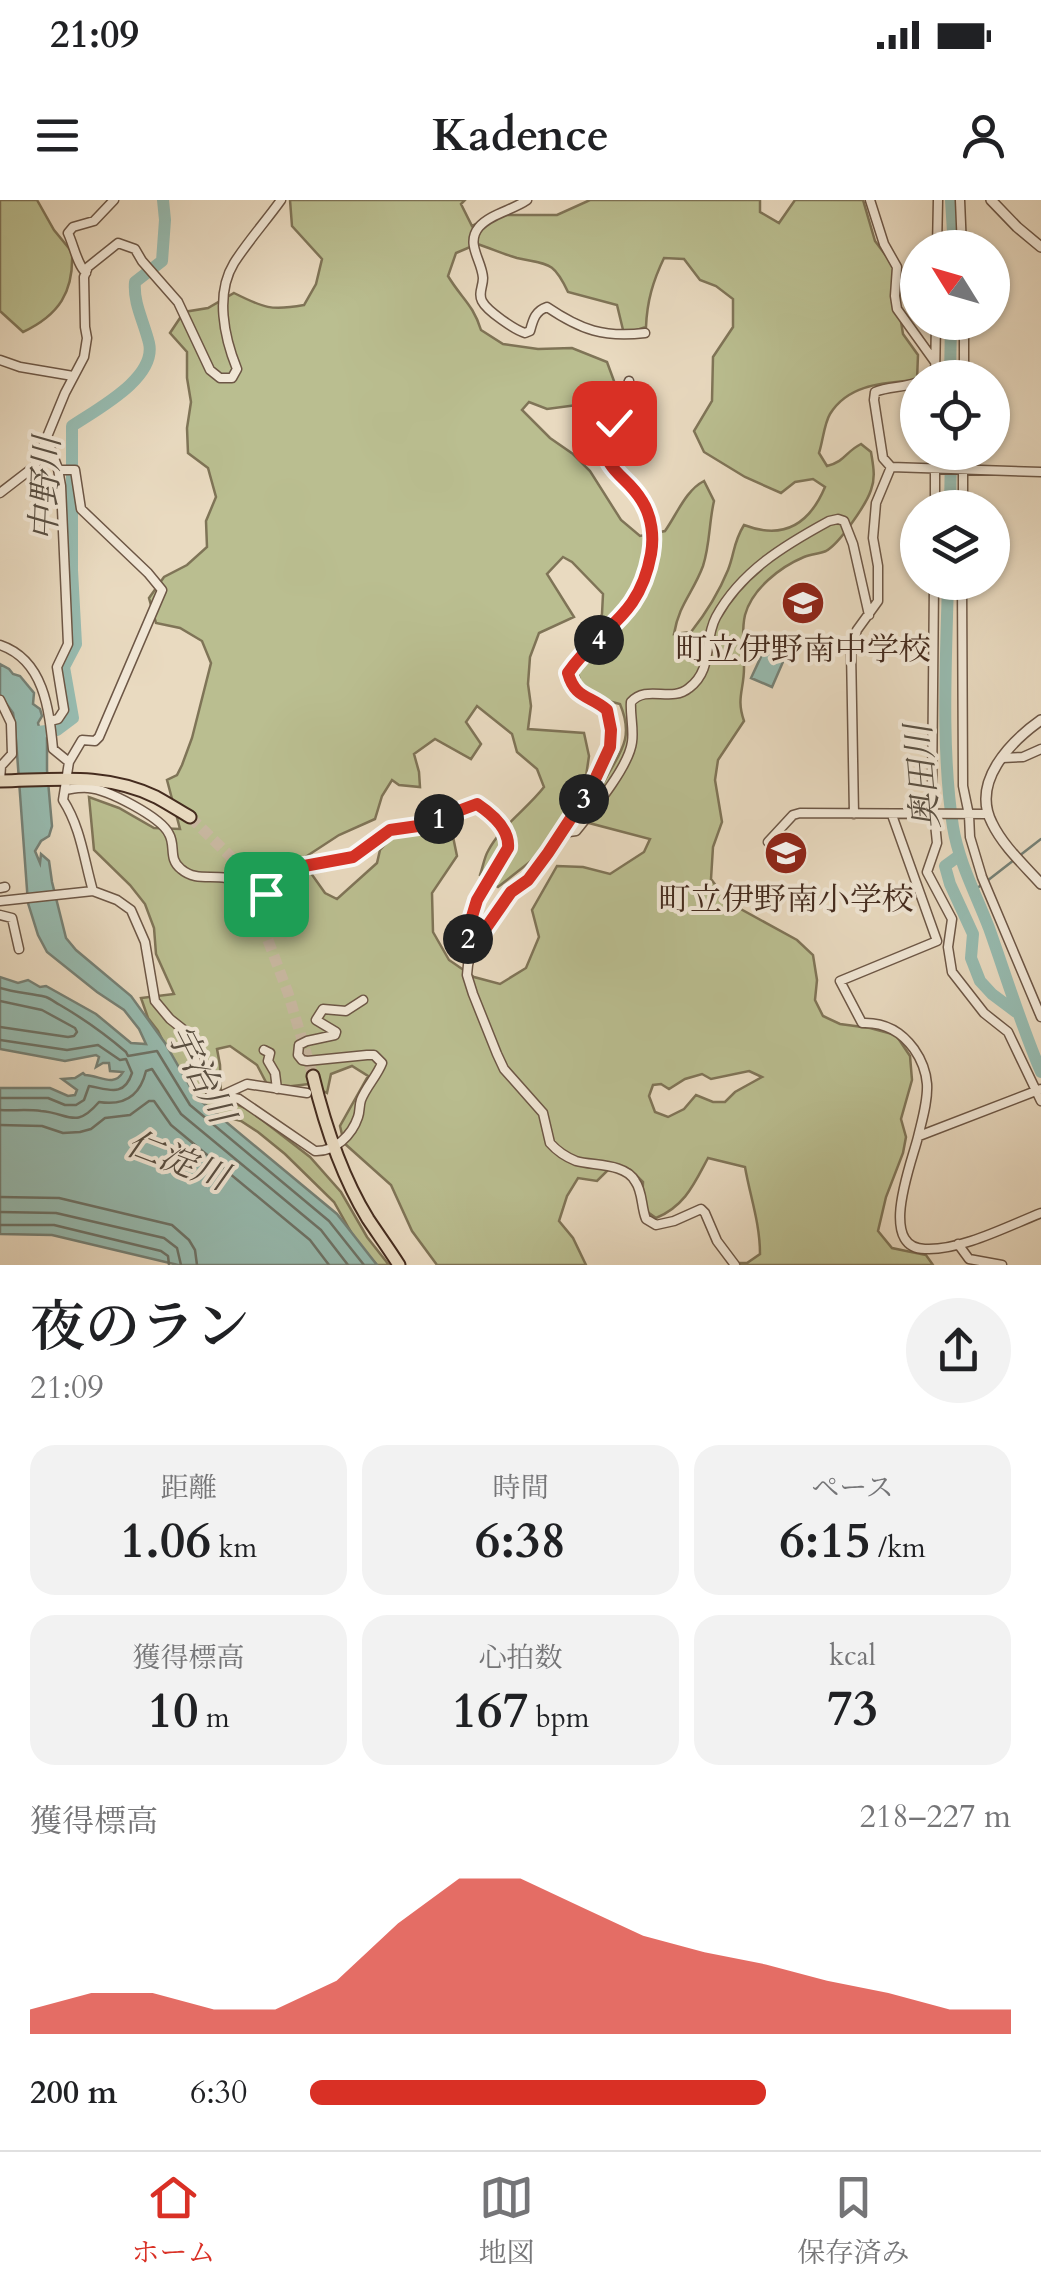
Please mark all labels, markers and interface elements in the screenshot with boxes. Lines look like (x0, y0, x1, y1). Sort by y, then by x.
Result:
text: 21:09 (50, 9, 139, 61)
text: Kadence (432, 105, 609, 166)
icon: menu (30, 108, 85, 163)
icon: person (956, 108, 1011, 163)
north arrow (900, 230, 1010, 340)
map controls (900, 230, 1010, 600)
button: locate (900, 360, 1010, 470)
pin (572, 381, 657, 466)
icon: check (587, 396, 642, 451)
water label: 中野川 (20, 432, 72, 542)
button: layers (900, 490, 1010, 600)
school or university icon: 町立伊野南中学校 (780, 580, 826, 626)
pin: 4 (574, 615, 624, 665)
text: 4 (592, 621, 606, 659)
place label: 町立伊野南中学校 (675, 628, 931, 672)
water label: 奥田川 (894, 719, 951, 831)
pin: 3 (559, 774, 609, 824)
text: 3 (577, 780, 591, 818)
pin: 1 (414, 794, 464, 844)
text: 1 (432, 800, 446, 838)
school or university icon: 町立伊野南小学校 (763, 830, 809, 876)
pin (224, 852, 309, 937)
icon: arrive (239, 867, 294, 922)
place label: 町立伊野南小学校 (658, 878, 914, 922)
pin: 2 (443, 914, 493, 964)
text: 2 (461, 920, 475, 958)
water label: 宇治川 (155, 1016, 247, 1135)
water label: 仁淀川 (119, 1120, 238, 1204)
text: 夜のラン (30, 1291, 250, 1365)
button: share (906, 1298, 1011, 1403)
text: 21:09 (30, 1366, 104, 1410)
text: 距離 (160, 1469, 217, 1507)
text: 時間 (492, 1469, 549, 1507)
text: ペース (811, 1469, 894, 1507)
text: 1.06 (120, 1507, 211, 1575)
text: 6:38 (475, 1507, 566, 1575)
text: 6:15 (779, 1507, 871, 1575)
text: km (211, 1529, 257, 1567)
text: /km (871, 1529, 926, 1567)
text: kcal (829, 1637, 876, 1675)
text: 獲得標高 (132, 1639, 245, 1677)
text: 心拍数 (478, 1639, 563, 1677)
text: 73 (827, 1675, 878, 1743)
text: 10 (147, 1677, 199, 1745)
text: 167 (452, 1677, 528, 1745)
text: m (199, 1699, 230, 1737)
text: bpm (528, 1699, 589, 1737)
text: 218–227 m (859, 1795, 1011, 1839)
text: 獲得標高 (30, 1800, 158, 1844)
text: 200 m (30, 2071, 117, 2115)
text: 6:30 (190, 2071, 247, 2115)
tab: ホーム (131, 2170, 216, 2272)
tab: 地図 (478, 2170, 535, 2272)
tab: 保存済み (797, 2170, 910, 2272)

